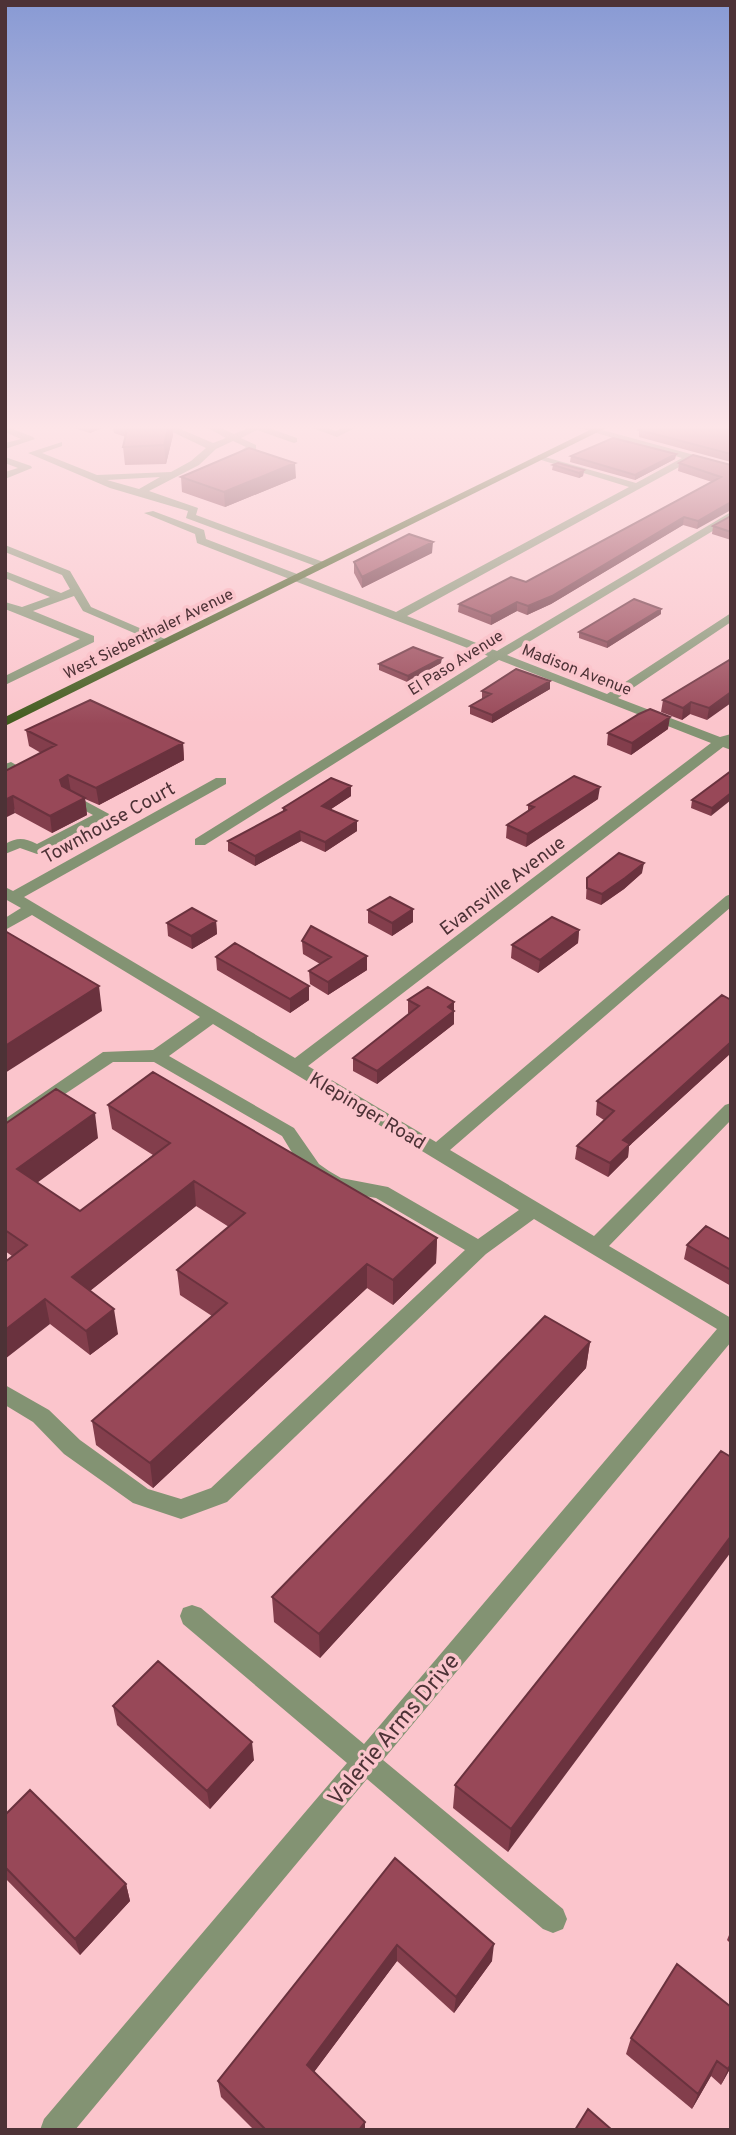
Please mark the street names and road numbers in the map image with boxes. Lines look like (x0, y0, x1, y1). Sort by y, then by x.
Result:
street label: West Siebenthaler Avenue (61, 585, 237, 685)
street label: El Paso Avenue (405, 626, 507, 701)
street label: Madison Avenue (519, 641, 634, 701)
street label: Townhouse Court (38, 777, 180, 870)
street label: Evansville Avenue (436, 832, 571, 942)
street label: Klepinger Road (304, 1068, 429, 1156)
street label: Valerie Arms Drive (323, 1648, 467, 1813)

